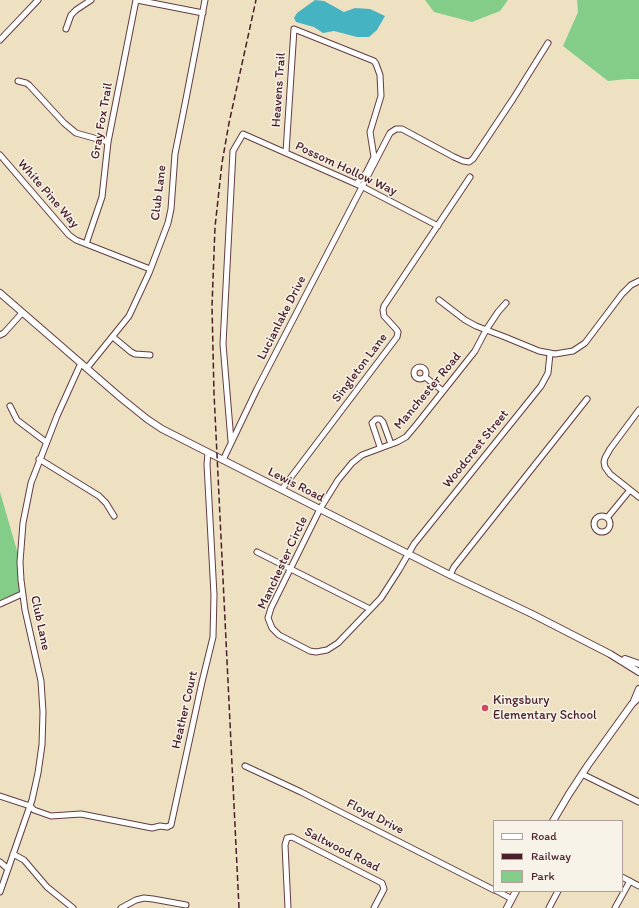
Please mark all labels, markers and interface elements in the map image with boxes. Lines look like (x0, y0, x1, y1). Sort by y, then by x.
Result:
street label: Heavens Trail (269, 52, 289, 128)
street label: Gray Fox Trail (88, 81, 116, 161)
street label: Possom Hollow Way (293, 139, 399, 199)
street label: White Pine Way (14, 156, 82, 232)
street label: Club Lane (148, 164, 170, 222)
street label: Lucianlake Drive (254, 273, 310, 363)
street label: Singleton Lane (329, 330, 391, 406)
street label: Manchester Road (391, 349, 465, 433)
street label: Woodcrest Street (440, 407, 512, 491)
street label: Lewis Road (265, 464, 327, 506)
street label: Manchester Circle (255, 514, 311, 612)
street label: Club Lane (27, 594, 53, 652)
street label: Heather Court (168, 669, 202, 751)
place label: Kingsbury Elementary School (493, 693, 597, 724)
marker: Kingsbury Elementary School (480, 703, 490, 713)
street label: Floyd Drive (344, 796, 406, 838)
legend (493, 820, 623, 892)
street label: Saltwood Road (302, 824, 382, 876)
text: Road (531, 829, 557, 843)
text: Railway (531, 849, 571, 863)
text: Park (531, 869, 555, 883)

